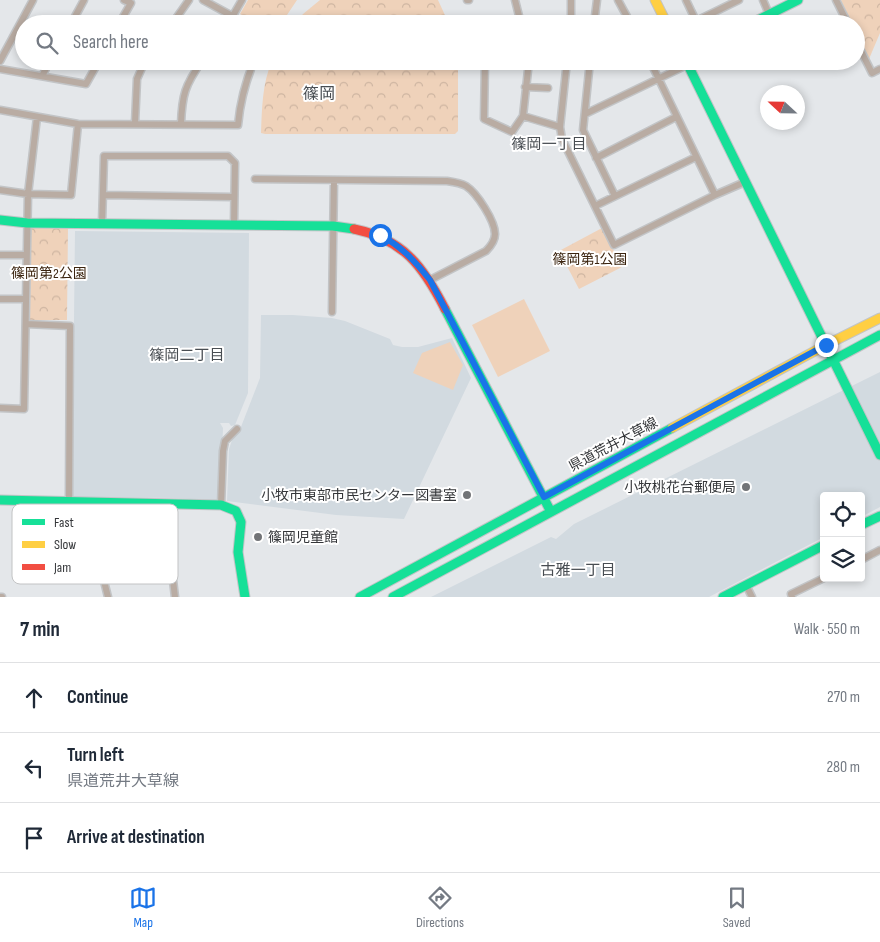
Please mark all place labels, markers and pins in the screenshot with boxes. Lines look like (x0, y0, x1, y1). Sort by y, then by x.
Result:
place label: 小牧桃花台郵便局 (624, 479, 736, 496)
marker: 小牧桃花台郵便局 (740, 481, 752, 493)
place label: 小牧市東部市民センター図書室 (261, 487, 457, 504)
marker: 小牧市東部市民センター図書室 (461, 489, 473, 501)
place label: 篠岡児童館 (268, 529, 338, 546)
marker: 篠岡児童館 (252, 531, 264, 543)

